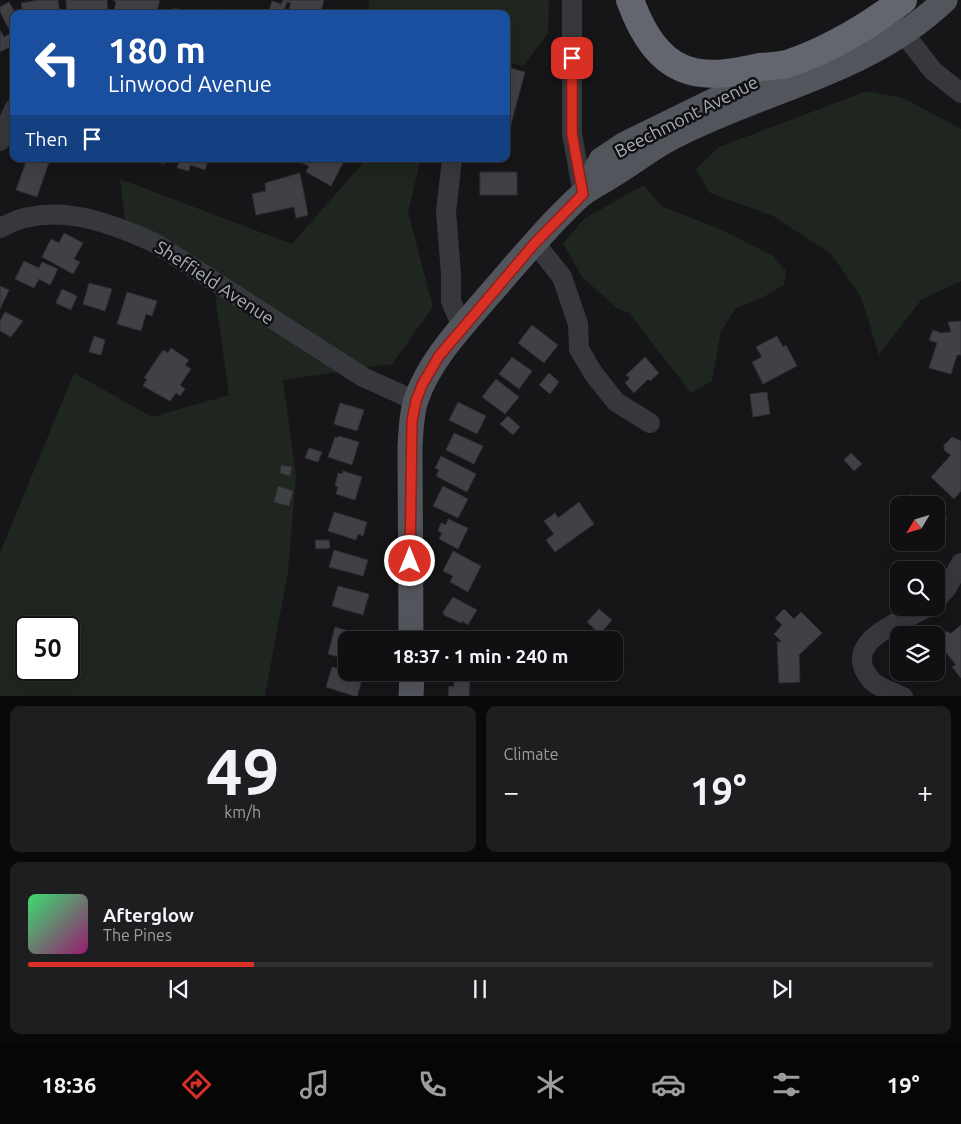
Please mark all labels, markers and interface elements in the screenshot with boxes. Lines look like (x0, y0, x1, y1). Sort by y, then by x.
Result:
icon: left (25, 30, 90, 95)
text: 180 m (108, 30, 206, 70)
pin (551, 37, 593, 79)
icon: arrive (558, 44, 586, 72)
text: Linwood Avenue (108, 71, 272, 96)
street label: Beechmont Avenue (611, 71, 761, 161)
icon: arrive (78, 125, 106, 153)
text: Then (25, 128, 68, 150)
street label: Sheffield Avenue (152, 236, 278, 328)
north arrow (890, 496, 945, 551)
map controls (890, 496, 945, 681)
position arrow (383, 534, 435, 586)
button: search (890, 561, 945, 616)
speed limit sign: 50 (15, 616, 80, 681)
button: layers (890, 626, 945, 681)
text: 18:37 · 1 min · 240 m (393, 645, 568, 667)
text: 49 (206, 734, 279, 807)
text: Climate (504, 745, 559, 763)
text: 19° (690, 770, 746, 812)
text: − (504, 776, 519, 807)
text: + (917, 776, 933, 807)
text: km/h (224, 803, 261, 821)
text: Afterglow (103, 904, 194, 926)
text: The Pines (103, 926, 172, 944)
icon: previous (165, 975, 193, 1003)
icon: pause (466, 975, 494, 1003)
icon: next (768, 975, 796, 1003)
icon: directions (179, 1067, 214, 1102)
icon: music (297, 1067, 332, 1102)
icon: phone (415, 1067, 450, 1102)
icon: climate (533, 1067, 568, 1102)
icon: car (651, 1067, 686, 1102)
icon: filters (769, 1067, 804, 1102)
text: 18:36 (41, 1072, 97, 1097)
text: 19° (887, 1072, 919, 1097)

